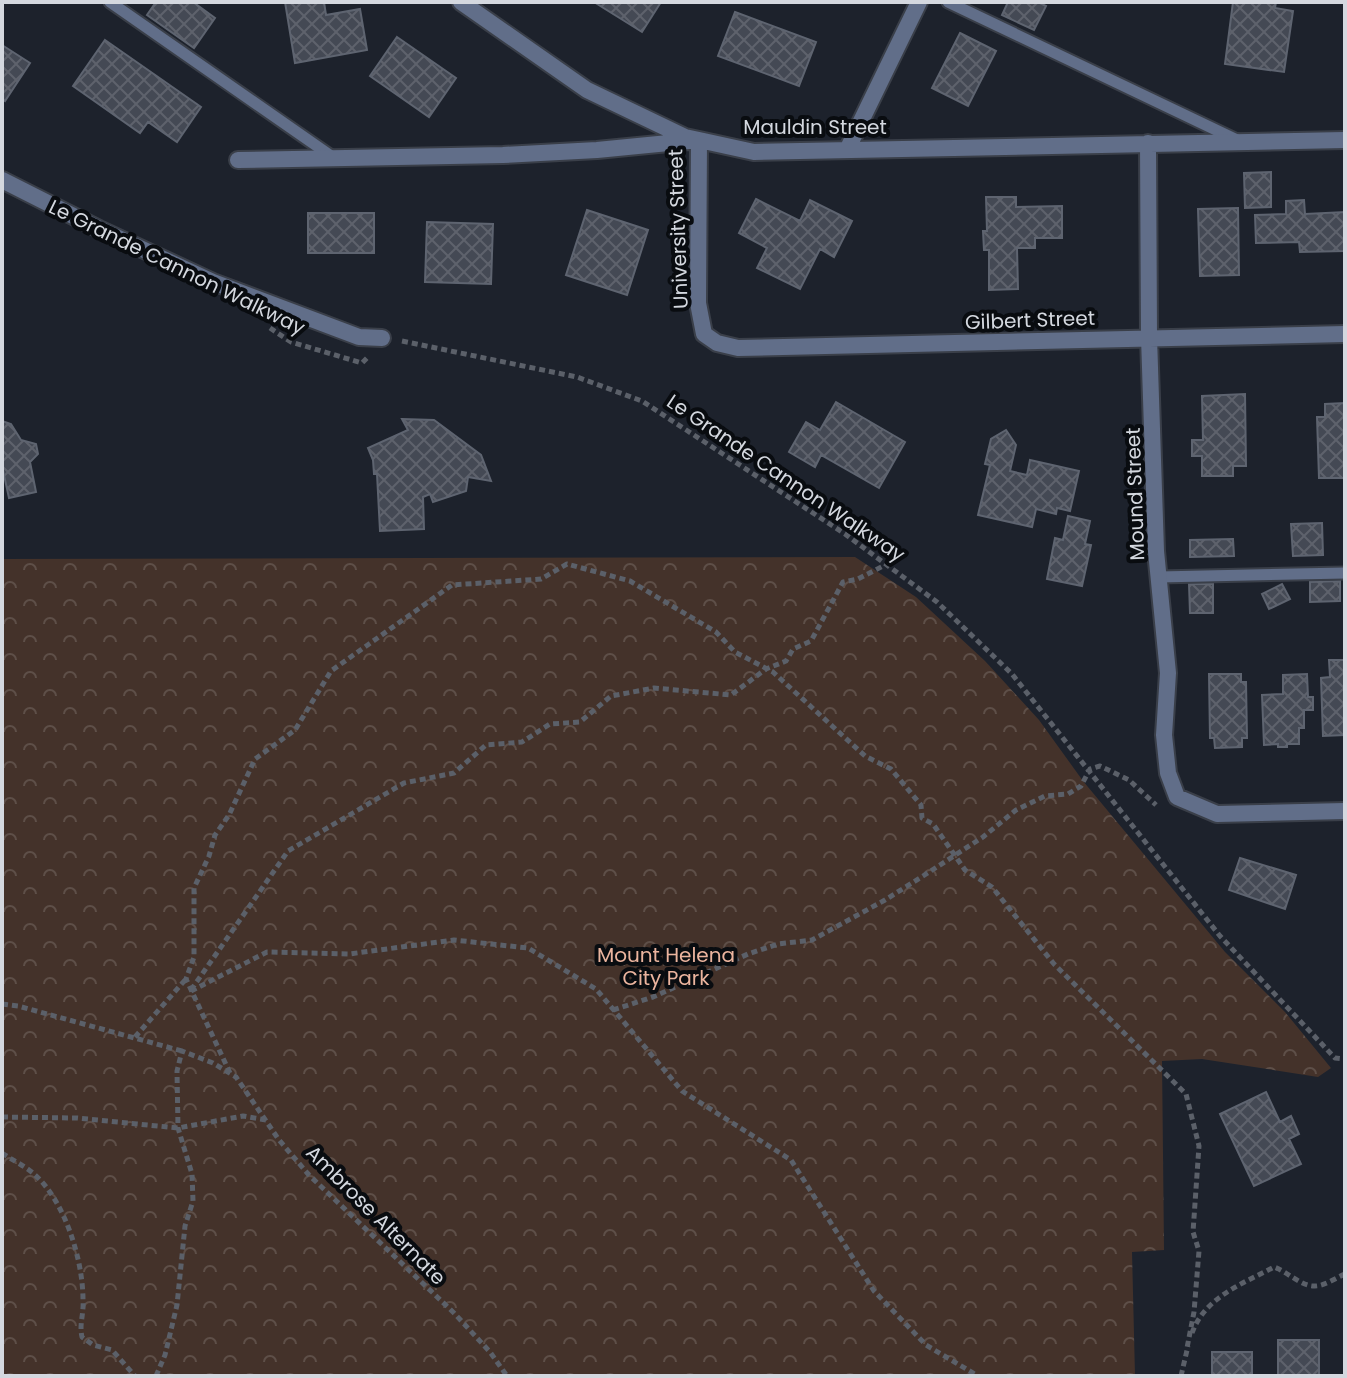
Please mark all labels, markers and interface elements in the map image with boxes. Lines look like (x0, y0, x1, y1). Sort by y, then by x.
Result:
street label: Mauldin Street (743, 113, 887, 141)
street label: University Street (661, 149, 695, 309)
street label: Le Grande Cannon Walkway (44, 193, 310, 341)
street label: Gilbert Street (965, 304, 1095, 336)
street label: Le Grande Cannon Walkway (661, 388, 911, 568)
street label: Mound Street (1119, 427, 1151, 561)
park label: Mount Helena City Park (597, 941, 735, 992)
street label: Ambrose Alternate (300, 1139, 452, 1291)

